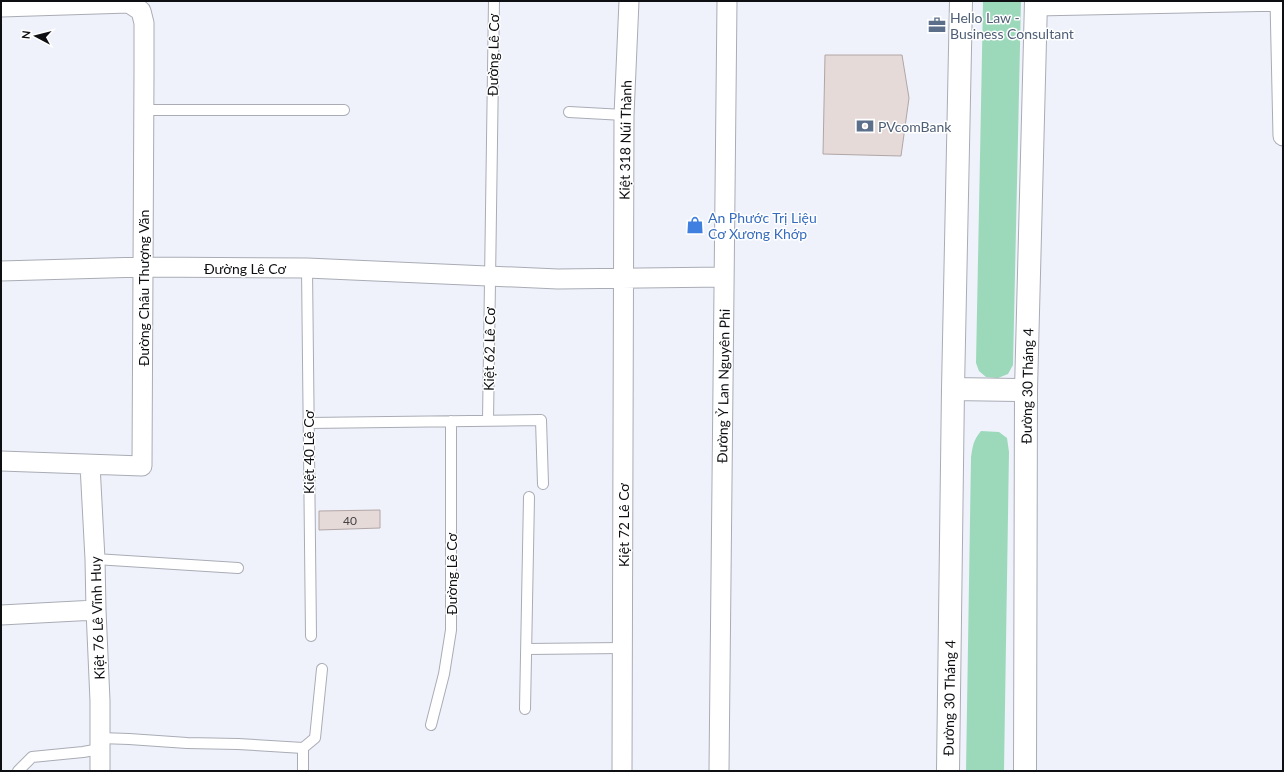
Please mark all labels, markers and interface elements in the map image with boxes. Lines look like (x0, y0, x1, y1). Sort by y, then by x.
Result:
place label: Hello Law - Business Consultant (950, 9, 1074, 42)
street label: Đường Lê Cơ (484, 13, 502, 96)
office icon: Hello Law - Business Consultant (927, 15, 947, 35)
north arrow (16, 16, 56, 56)
text: N (19, 30, 33, 40)
street label: Kiệt 318 Núi Thành (615, 80, 635, 200)
bank icon: PVcomBank (855, 116, 875, 136)
place label: PVcomBank (878, 118, 952, 135)
place label: An Phước Trị Liệu Cơ Xương Khớp (708, 209, 817, 242)
street label: Đường Châu Thượng Văn (135, 210, 152, 366)
shop icon: An Phước Trị Liệu Cơ Xương Khớp (685, 215, 705, 235)
street label: Đường Lê Cơ (204, 260, 286, 277)
street label: Kiệt 62 Lê Cơ (480, 307, 498, 391)
street label: Đường Ỷ Lan Nguyên Phi (713, 309, 733, 463)
street label: Đường 30 Tháng 4 (1017, 328, 1037, 444)
street label: Kiệt 40 Lê Cơ (300, 410, 317, 494)
street label: Kiệt 72 Lê Cơ (615, 483, 632, 567)
house number: 40 (343, 513, 357, 528)
street label: Đường Lê Cơ (443, 533, 460, 615)
street label: Kiệt 76 Lê Vĩnh Huy (86, 555, 108, 680)
street label: Đường 30 Tháng 4 (939, 640, 959, 756)

